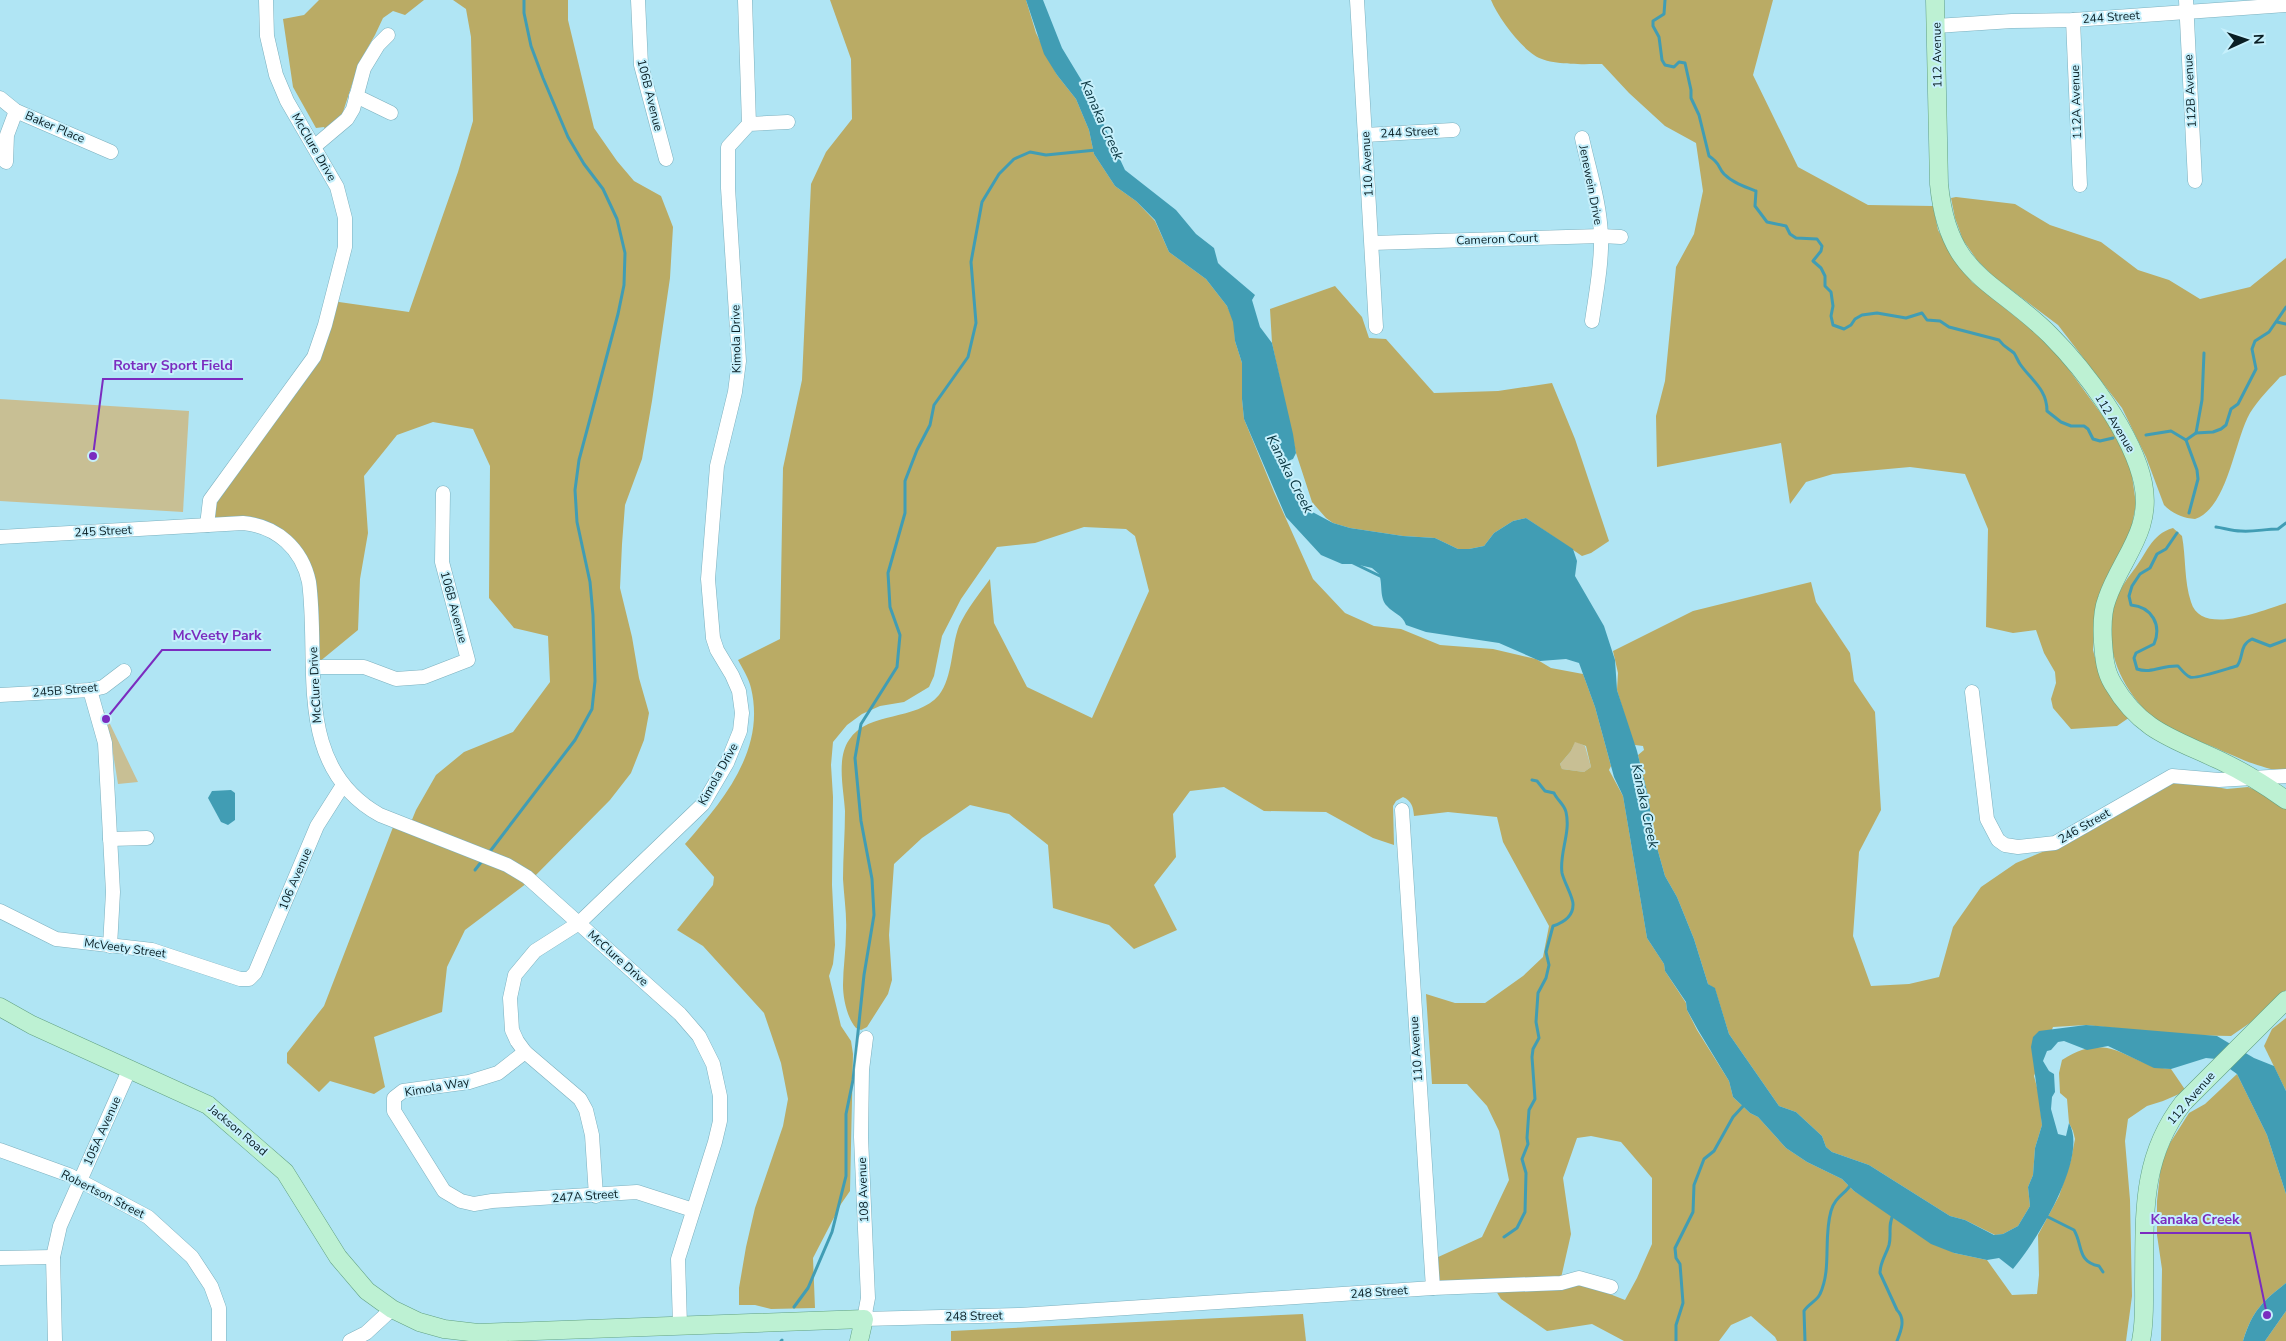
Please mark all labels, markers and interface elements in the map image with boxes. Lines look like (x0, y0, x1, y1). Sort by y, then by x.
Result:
street label: 244 Street (2082, 7, 2141, 27)
north arrow (2221, 15, 2271, 65)
street label: 112 Avenue (1928, 22, 1946, 88)
text: N (2249, 34, 2268, 45)
street label: 112B Avenue (2180, 54, 2200, 128)
street label: 106B Avenue (633, 57, 667, 133)
street label: 112A Avenue (2067, 65, 2085, 139)
water label: Kanaka Creek (1076, 77, 1129, 164)
street label: Baker Place (23, 107, 87, 147)
street label: McClure Drive (288, 110, 340, 184)
street label: 244 Street (1380, 122, 1439, 141)
street label: 110 Avenue (1357, 131, 1377, 197)
street label: Jenewein Drive (1575, 143, 1607, 226)
street label: Cameron Court (1456, 230, 1539, 248)
street label: Kimola Drive (727, 305, 745, 373)
callout: Rotary Sport Field (103, 350, 243, 379)
text: Rotary Sport Field (113, 356, 233, 375)
street label: 112 Avenue (2091, 391, 2139, 455)
water label: Kanaka Creek (1262, 431, 1318, 517)
street label: 245 Street (74, 521, 133, 540)
street label: 106B Avenue (437, 569, 471, 645)
callout: McVeety Park (162, 621, 271, 650)
text: McVeety Park (172, 626, 262, 645)
street label: McClure Drive (305, 646, 325, 724)
street label: 245B Street (32, 679, 99, 701)
street label: Kimola Drive (694, 740, 742, 808)
water label: Kanaka Creek (1627, 762, 1663, 851)
street label: 246 Street (2055, 804, 2114, 847)
street label: 106 Avenue (275, 846, 315, 912)
street label: McClure Drive (584, 927, 652, 989)
street label: McVeety Street (83, 934, 168, 962)
street label: 110 Avenue (1406, 1016, 1426, 1082)
street label: 112 Avenue (2163, 1068, 2219, 1128)
street label: Kimola Way (403, 1073, 471, 1101)
street label: 105A Avenue (80, 1094, 124, 1168)
street label: Jackson Road (205, 1100, 271, 1159)
street label: 108 Avenue (854, 1157, 872, 1223)
street label: Robertson Street (58, 1166, 148, 1222)
street label: 247A Street (551, 1186, 619, 1206)
callout: Kanaka Creek (2140, 1204, 2250, 1233)
text: Kanaka Creek (2150, 1210, 2240, 1229)
street label: 248 Street (1350, 1282, 1409, 1302)
street label: 248 Street (945, 1307, 1004, 1324)

